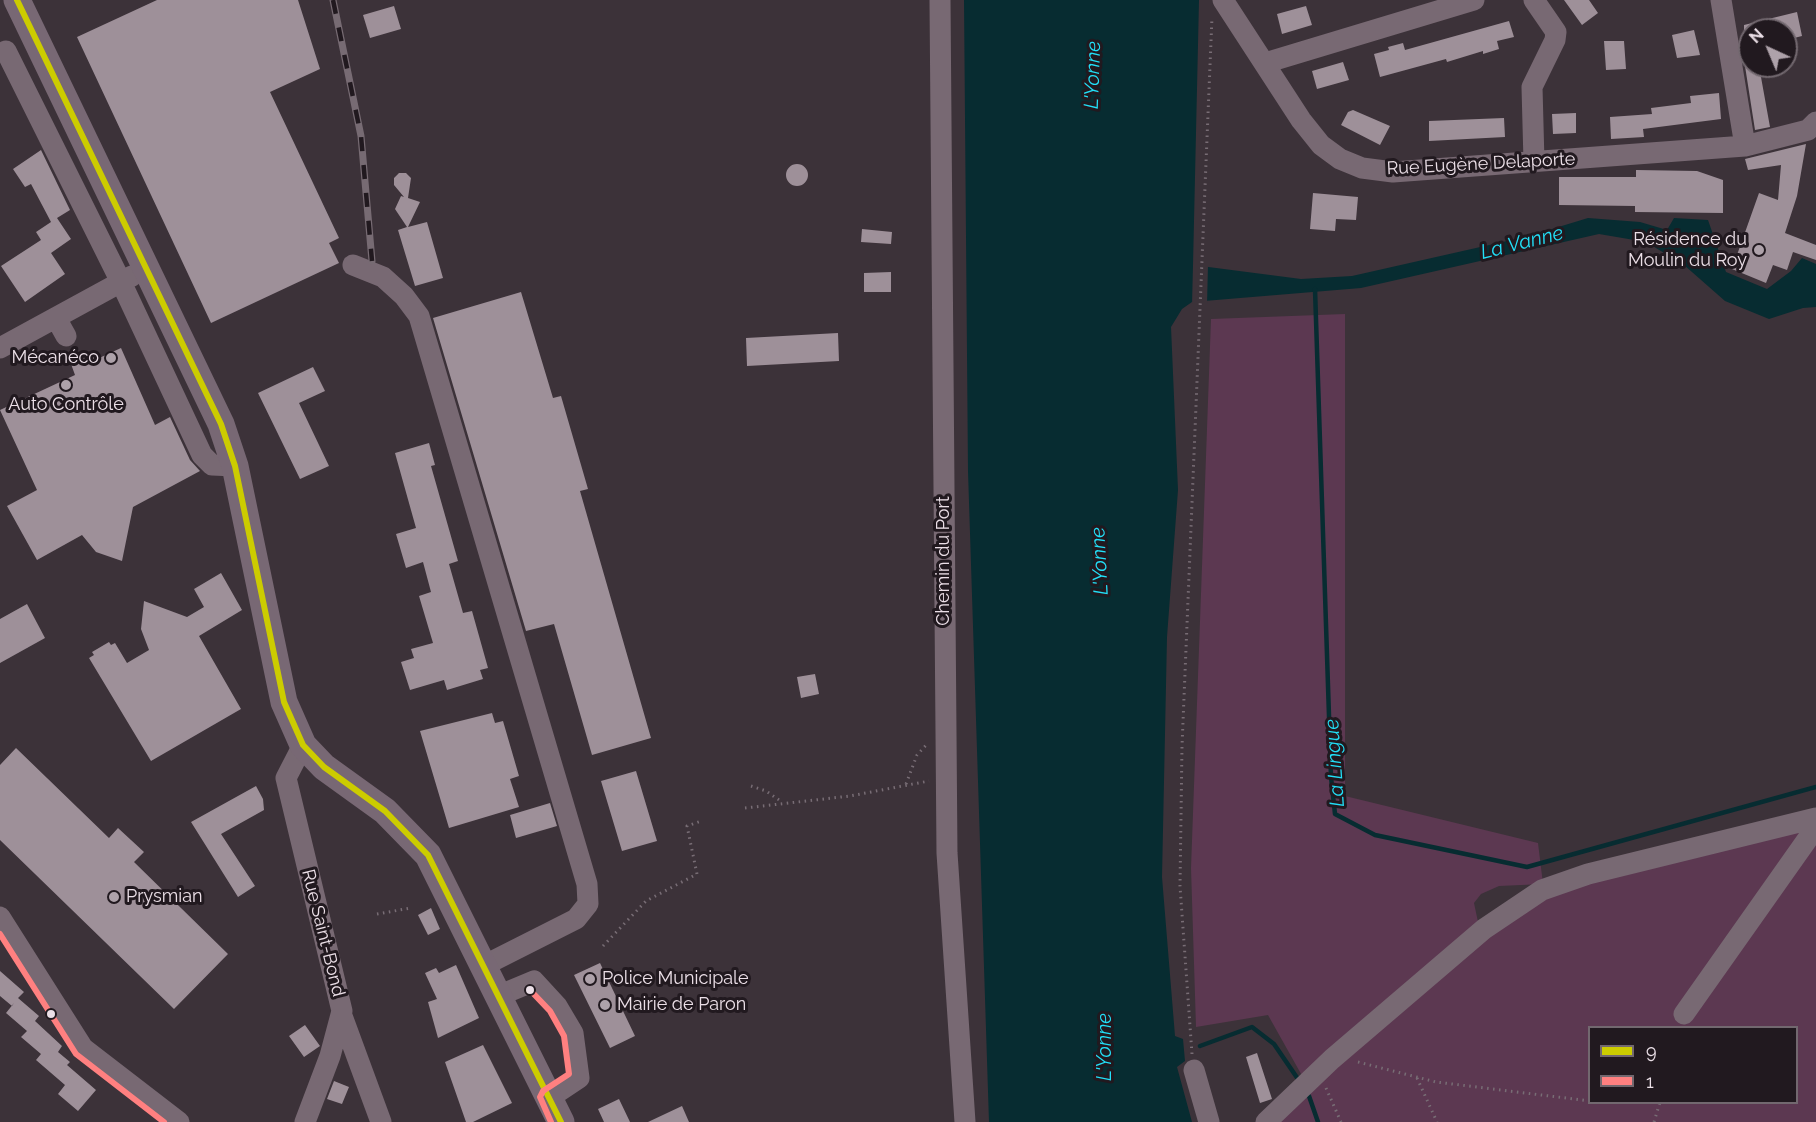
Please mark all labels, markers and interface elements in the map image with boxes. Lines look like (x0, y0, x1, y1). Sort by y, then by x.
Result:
north arrow (1738, 18, 1798, 78)
text: N (1746, 25, 1768, 47)
water label: L'Yonne (1080, 41, 1106, 109)
street label: Rue Eugène Delaporte (1386, 148, 1576, 180)
water label: La Vanne (1478, 221, 1566, 265)
place label: Résidence du Moulin du Roy (1628, 229, 1747, 272)
marker: Résidence du Moulin du Roy (1752, 243, 1766, 257)
place label: Mécanéco (12, 347, 99, 369)
marker: Mécanéco (104, 351, 118, 365)
marker: Auto Contrôle (59, 378, 73, 392)
place label: Auto Contrôle (8, 394, 124, 416)
street label: Chemin du Port (933, 496, 955, 626)
water label: L'Yonne (1086, 526, 1114, 596)
water label: La Lingue (1320, 718, 1350, 808)
street label: Rue Saint-Bond (297, 867, 349, 999)
place label: Prysmian (126, 886, 202, 908)
marker: Prysmian (107, 890, 121, 904)
place label: Police Municipale (602, 968, 749, 990)
marker: Police Municipale (583, 972, 597, 986)
unlabelled marker (524, 984, 536, 996)
place label: Mairie de Paron (617, 994, 746, 1016)
marker: Mairie de Paron (598, 998, 612, 1012)
unlabelled marker (45, 1008, 57, 1020)
water label: L'Yonne (1093, 1013, 1117, 1081)
legend (1588, 1026, 1798, 1104)
text: 9 (1646, 1041, 1657, 1062)
text: 1 (1646, 1071, 1654, 1092)

